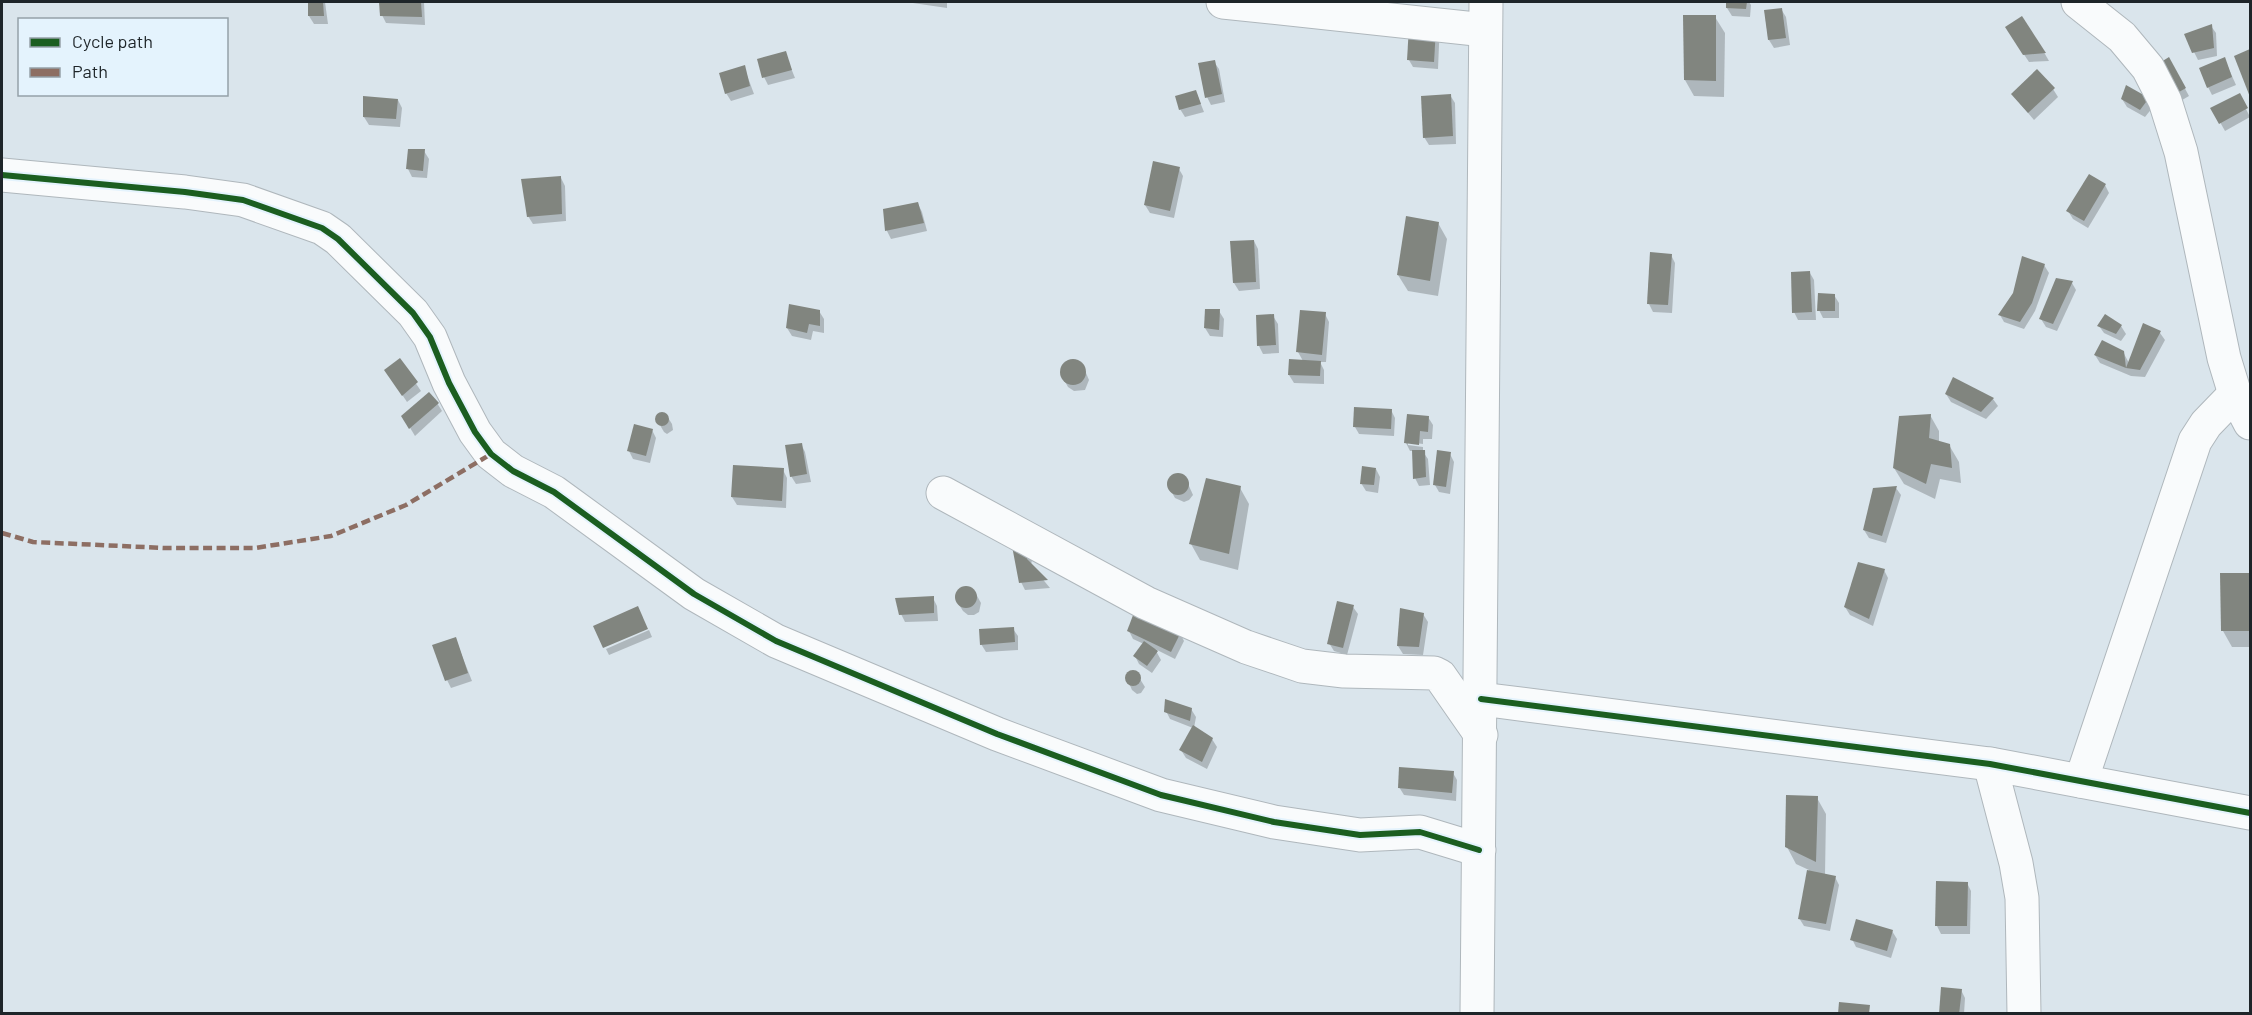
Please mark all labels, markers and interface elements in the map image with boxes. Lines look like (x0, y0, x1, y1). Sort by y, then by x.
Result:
legend (18, 18, 228, 96)
text: Cycle path (72, 30, 153, 52)
text: Path (72, 60, 108, 82)

